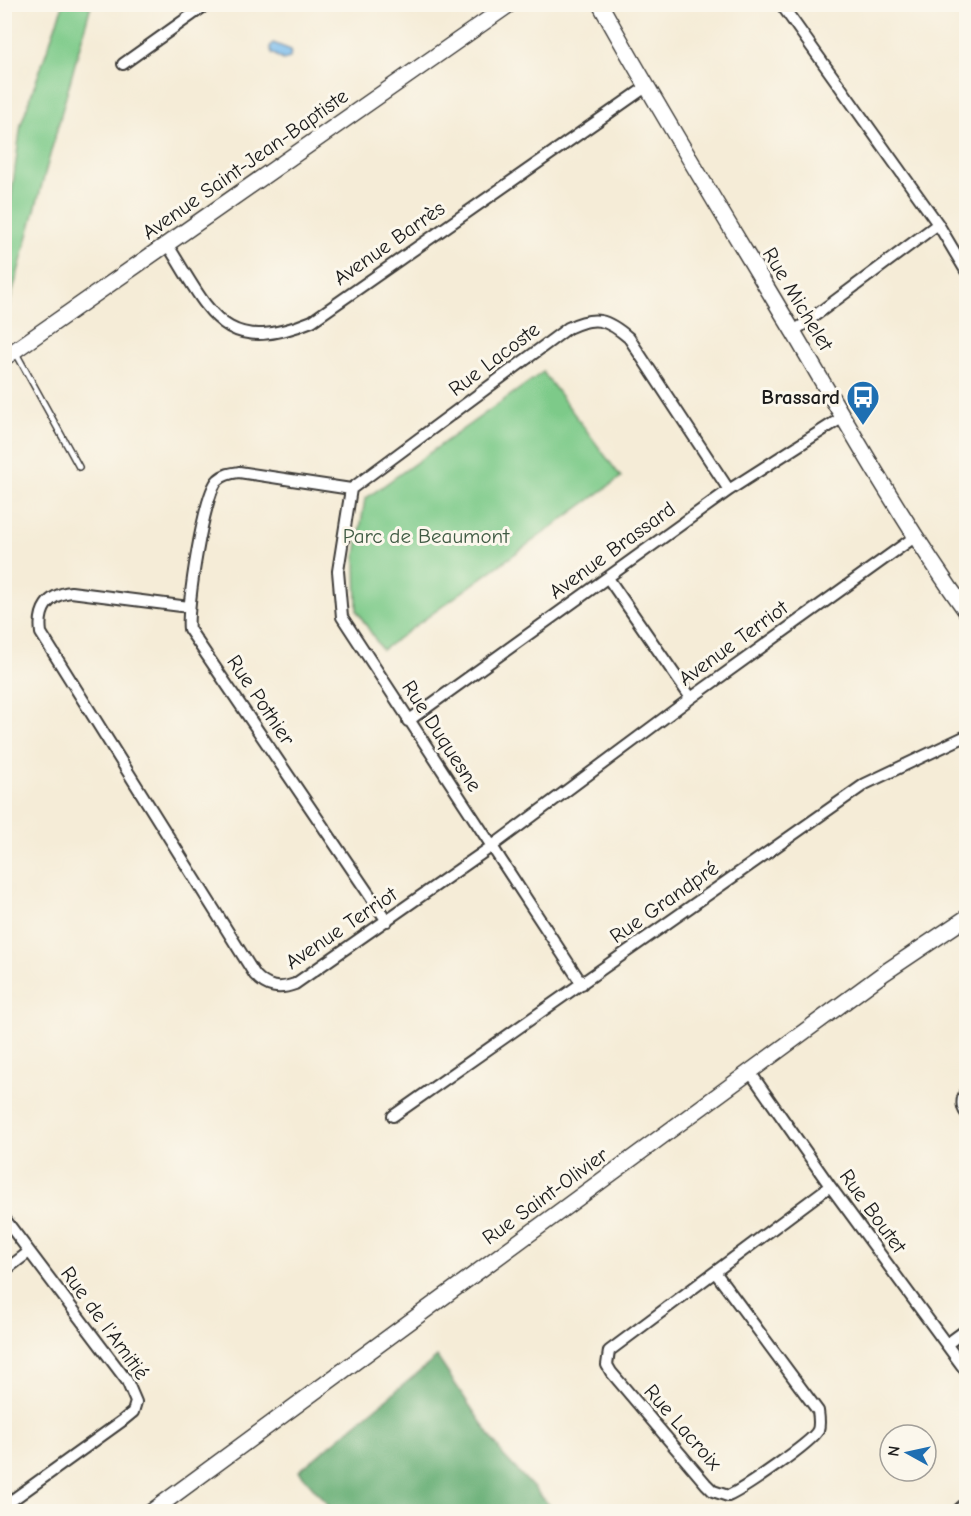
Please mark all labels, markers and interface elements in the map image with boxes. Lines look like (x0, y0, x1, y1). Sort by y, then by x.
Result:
street label: Avenue Saint-Jean-Baptiste (138, 84, 352, 244)
street label: Avenue Barrès (329, 196, 449, 290)
street label: Rue Michelet (758, 243, 839, 356)
street label: Rue Lacoste (444, 317, 544, 401)
bus stop icon: Brassard (845, 379, 881, 426)
place label: Brassard (761, 385, 840, 409)
street label: Avenue Brassard (544, 496, 680, 604)
park label: Parc de Beaumont (343, 524, 510, 548)
street label: Avenue Terriot (674, 595, 793, 691)
street label: Rue Pothier (222, 650, 300, 750)
street label: Rue Duquesne (397, 676, 487, 796)
street label: Rue Grandpré (605, 856, 723, 948)
street label: Avenue Terriot (281, 881, 402, 974)
street label: Rue Saint-Olivier (478, 1142, 613, 1250)
street label: Rue Boutet (835, 1164, 912, 1258)
street label: Rue de l'Amitié (56, 1262, 154, 1384)
street label: Rue Lacroix (639, 1379, 727, 1475)
north arrow (878, 1423, 938, 1483)
text: N (884, 1445, 904, 1457)

